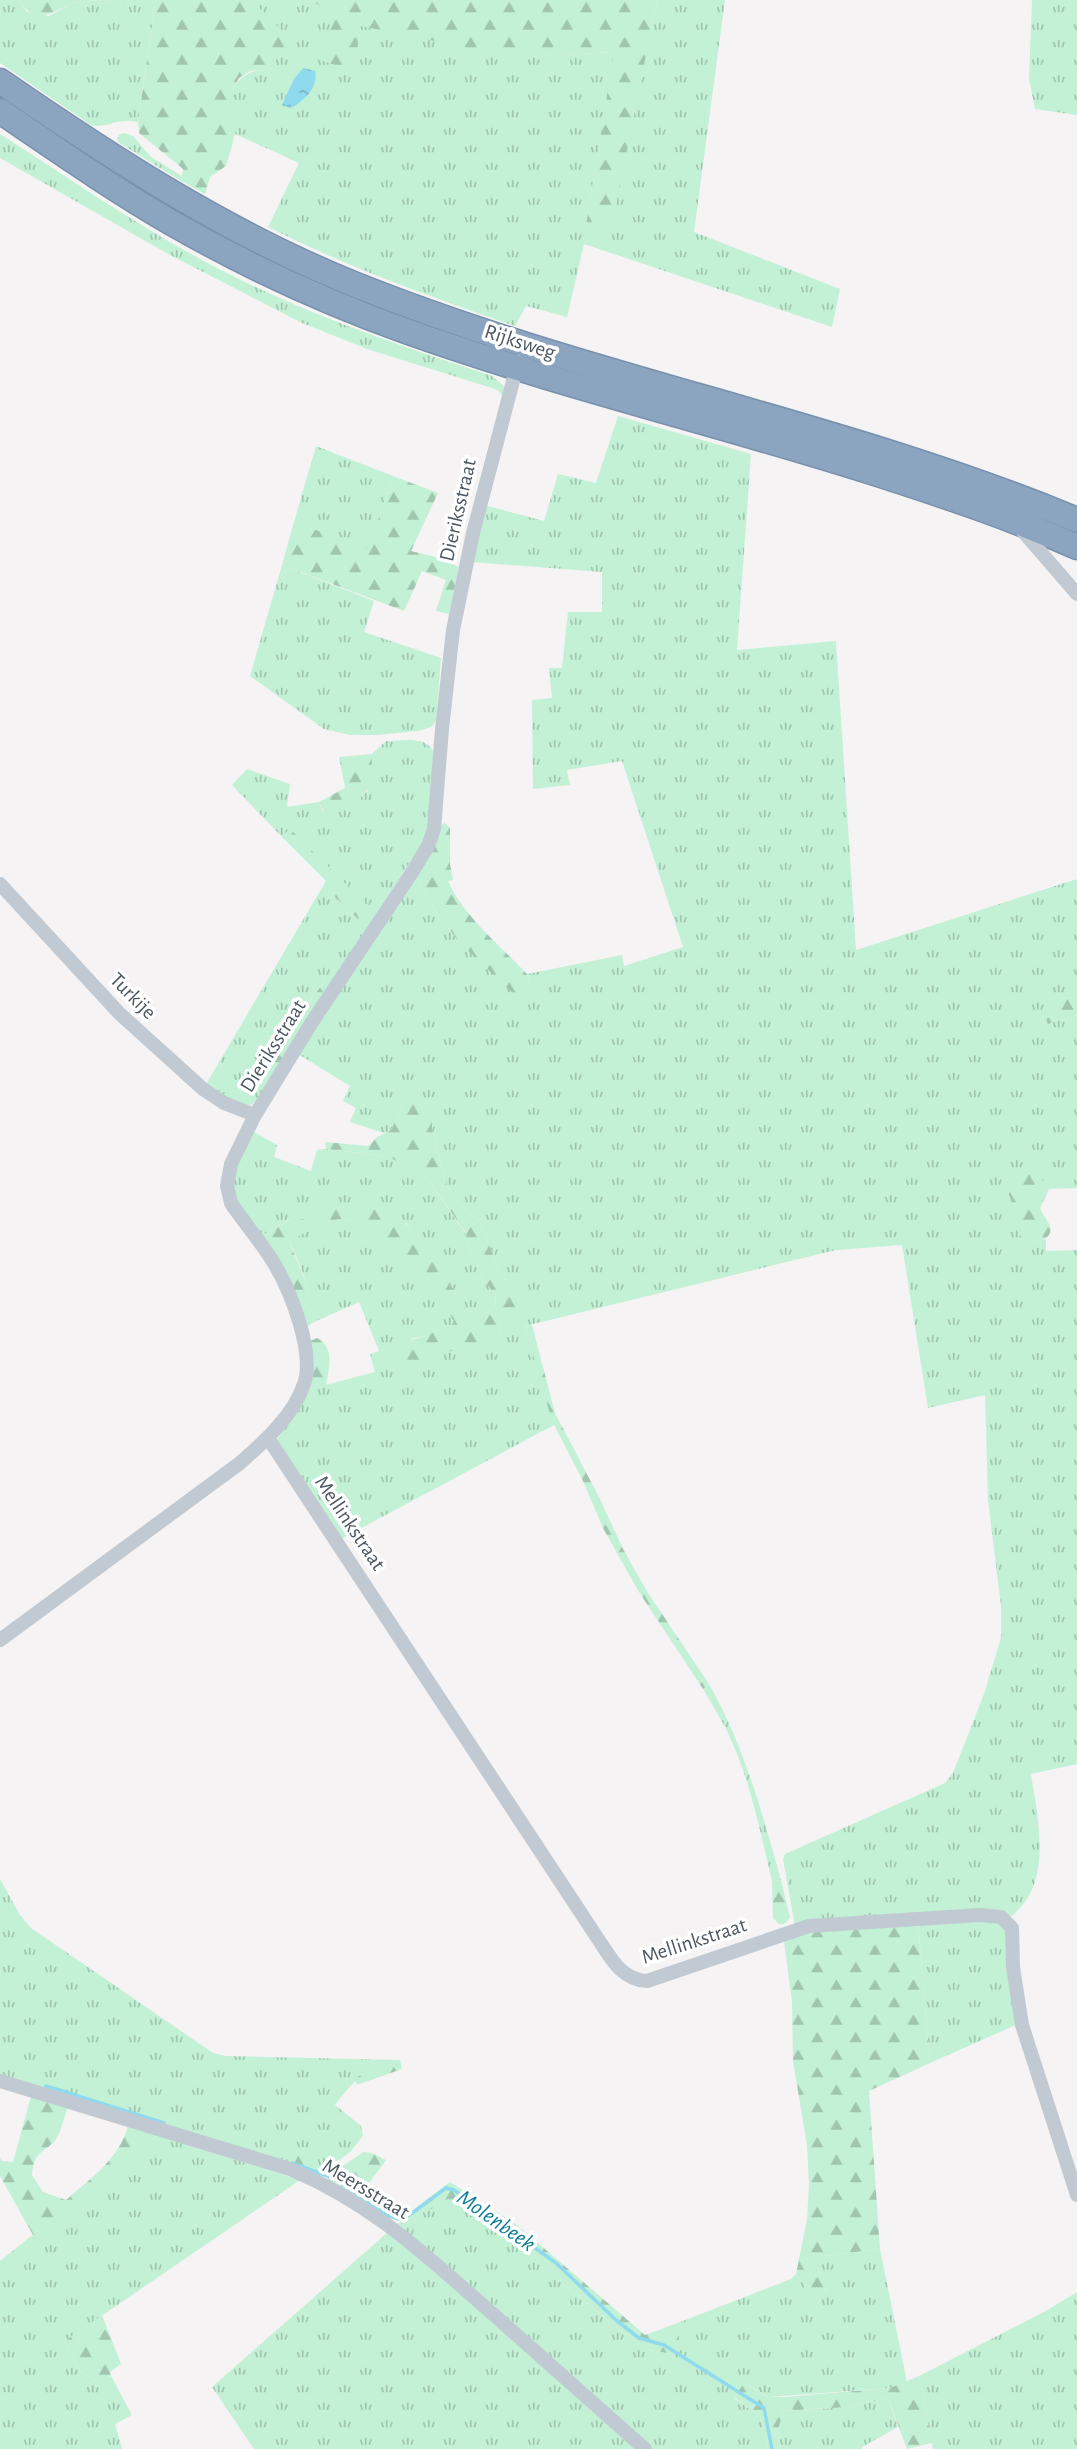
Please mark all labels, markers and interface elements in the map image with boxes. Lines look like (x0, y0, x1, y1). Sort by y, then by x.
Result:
street label: Rijksweg (482, 321, 559, 364)
street label: Dieriksstraat (436, 456, 480, 563)
street label: Turkije (106, 969, 160, 1023)
street label: Dieriksstraat (236, 996, 310, 1096)
street label: Mellinkstraat (311, 1472, 389, 1574)
street label: Mellinkstraat (639, 1914, 749, 1968)
street label: Meersstraat (319, 2155, 413, 2223)
water label: Molenbeek (453, 2186, 540, 2256)

